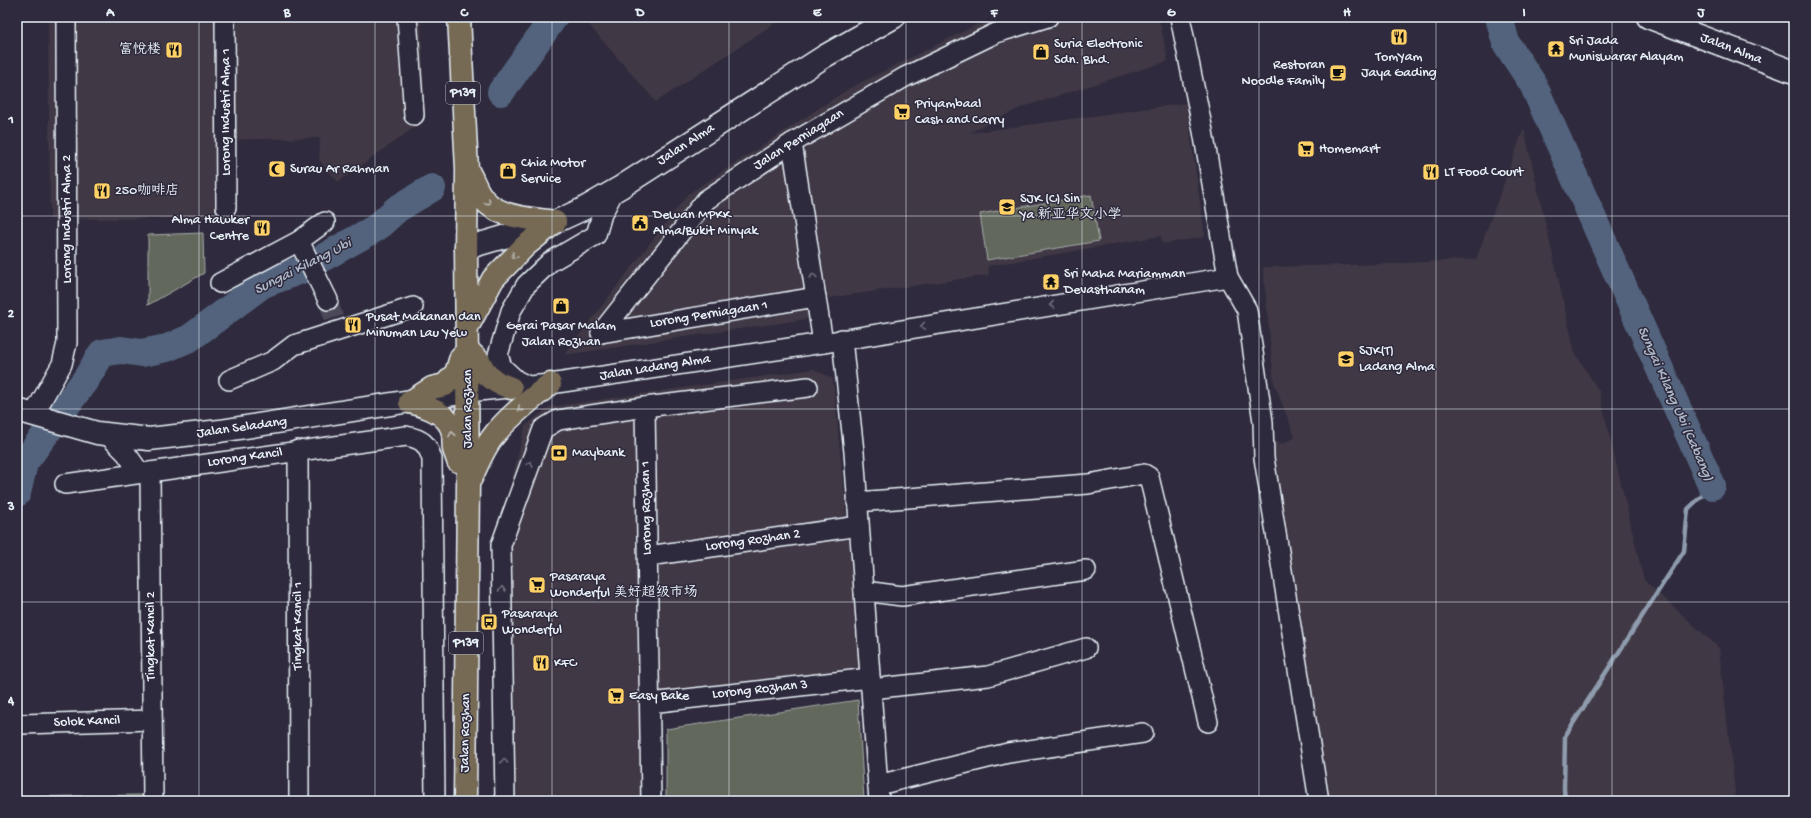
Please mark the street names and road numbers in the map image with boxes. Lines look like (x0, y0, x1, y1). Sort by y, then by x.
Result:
street label: Jalan Alma (1698, 29, 1766, 69)
street label: Lorong Industri Alma 1 (218, 48, 235, 176)
road number: P139 (446, 82, 480, 104)
street label: Jalan Perniagaan (751, 105, 848, 175)
street label: Jalan Alma (654, 119, 719, 170)
street label: Lorong Industri Alma 2 (59, 154, 76, 283)
street label: Lorong Perniagaan 1 (649, 297, 769, 333)
street label: Jalan Ladang Alma (598, 351, 713, 385)
street label: Jalan Rozhan (460, 369, 477, 448)
street label: Jalan Seladang (196, 413, 288, 443)
street label: Lorong Kancil (206, 444, 284, 472)
street label: Lorong Rozhan 1 (638, 461, 656, 555)
street label: Lorong Rozhan 2 (705, 526, 802, 556)
street label: Tingkat Kancil 1 (290, 582, 307, 671)
street label: Tingkat Kancil 2 (143, 591, 160, 682)
road number: P139 (449, 632, 483, 654)
street label: Lorong Rozhan 3 (711, 677, 809, 703)
street label: Jalan Rozhan (457, 693, 475, 773)
street label: Solok Kancil (53, 712, 121, 732)

